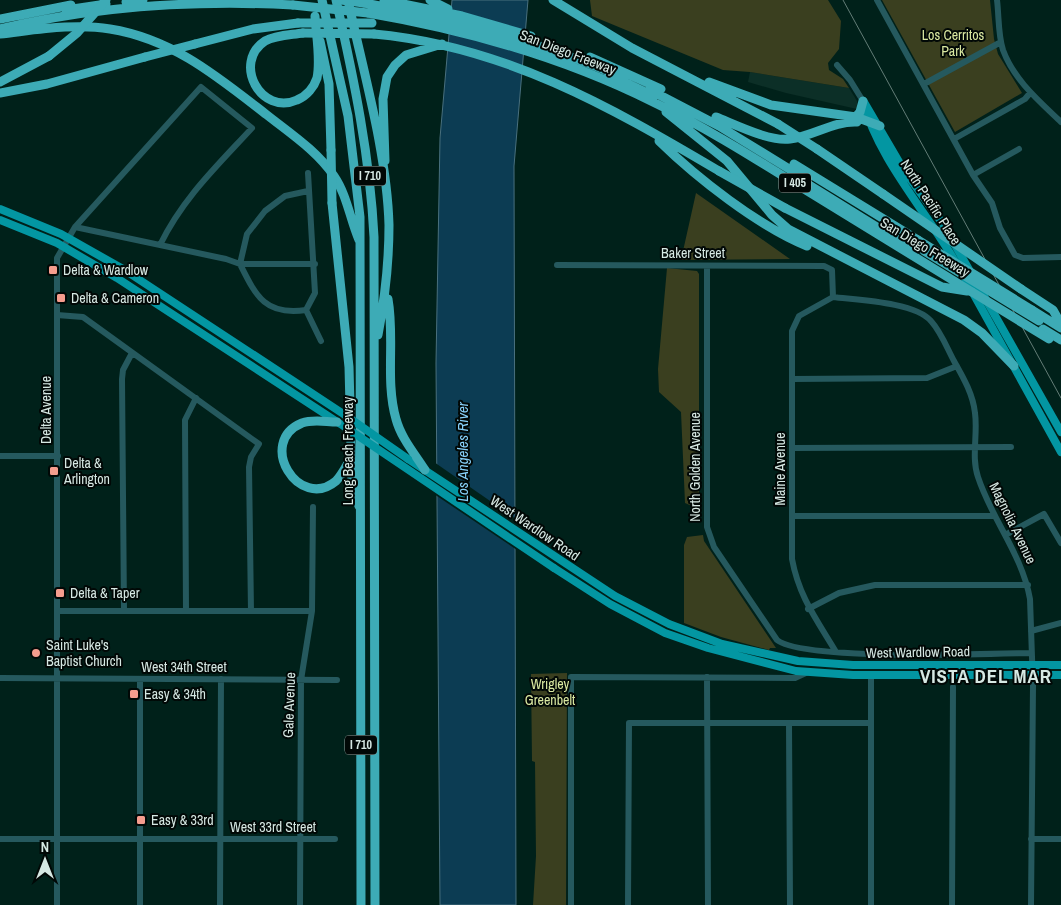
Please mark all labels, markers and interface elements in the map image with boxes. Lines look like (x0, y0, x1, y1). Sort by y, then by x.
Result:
street label: San Diego Freeway (517, 25, 619, 79)
park label: Los Cerritos Park (922, 26, 985, 60)
street label: North Pacific Place (897, 156, 965, 248)
road number: I 710 (354, 167, 386, 186)
road number: I 405 (779, 174, 811, 192)
street label: San Diego Freeway (877, 213, 973, 281)
street label: Baker Street (661, 244, 725, 262)
place label: Delta & Wardlow (63, 261, 149, 279)
marker: Delta & Wardlow (47, 264, 59, 276)
place label: Delta & Cameron (71, 289, 159, 307)
marker: Delta & Cameron (55, 292, 67, 304)
street label: Delta Avenue (37, 376, 55, 444)
street label: Long Beach Freeway (339, 397, 357, 505)
water label: Los Angeles River (452, 401, 473, 502)
street label: North Golden Avenue (686, 412, 704, 522)
street label: Maine Avenue (771, 432, 789, 506)
place label: Delta & Arlington (63, 454, 110, 488)
marker: Delta & Arlington (48, 465, 60, 477)
street label: Magnolia Avenue (986, 479, 1040, 567)
street label: West Wardlow Road (487, 491, 583, 565)
place label: Delta & Taper (70, 584, 140, 602)
marker: Delta & Taper (54, 587, 66, 599)
place label: Saint Luke's Baptist Church (46, 636, 122, 670)
street label: West Wardlow Road (866, 642, 970, 662)
marker: Saint Luke's Baptist Church (30, 647, 42, 659)
street label: West 34th Street (141, 658, 227, 676)
district label: VISTA DEL MAR (920, 663, 1052, 689)
street label: Gale Avenue (279, 672, 299, 738)
park label: Wrigley Greenbelt (525, 675, 575, 709)
place label: Easy & 34th (144, 685, 206, 703)
marker: Easy & 34th (128, 688, 140, 700)
road number: I 710 (345, 736, 377, 754)
place label: Easy & 33rd (151, 811, 214, 829)
marker: Easy & 33rd (135, 814, 147, 826)
street label: West 33rd Street (230, 818, 316, 836)
north arrow (20, 835, 70, 885)
text: N (41, 838, 49, 856)

